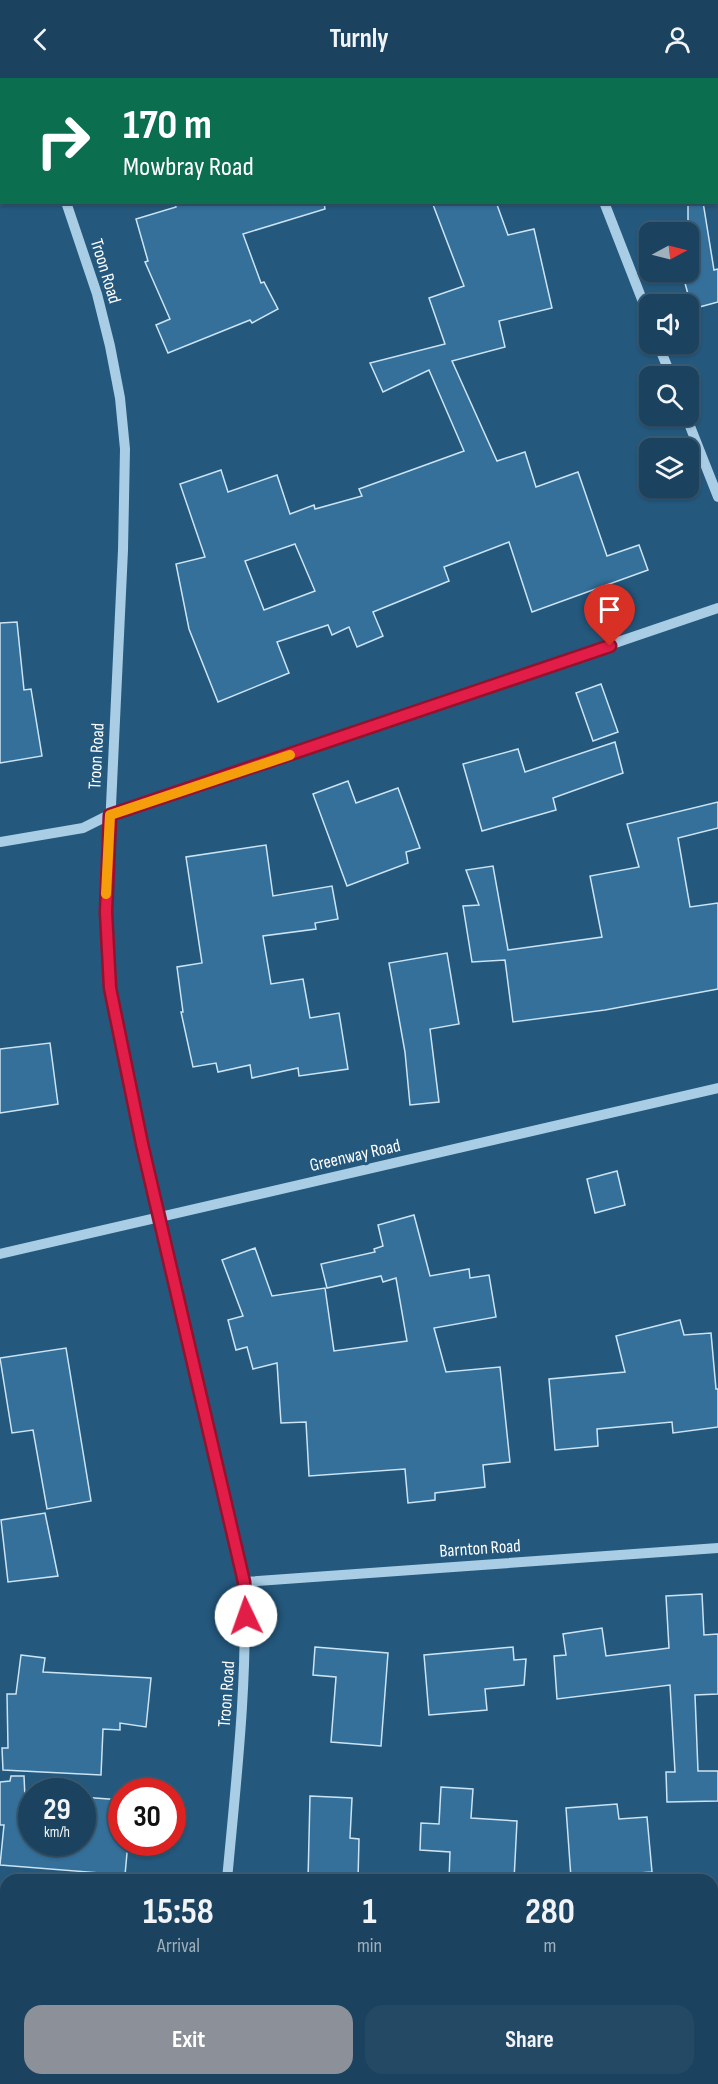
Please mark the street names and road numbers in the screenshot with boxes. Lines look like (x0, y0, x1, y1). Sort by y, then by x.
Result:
street label: Troon Road (86, 236, 125, 306)
street label: Troon Road (84, 722, 109, 790)
street label: Greenway Road (308, 1135, 403, 1176)
street label: Barnton Road (439, 1535, 521, 1562)
street label: Troon Road (214, 1660, 239, 1728)

